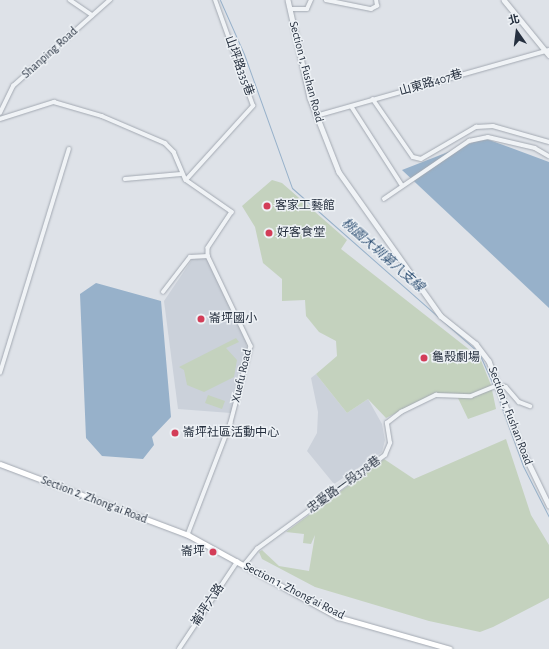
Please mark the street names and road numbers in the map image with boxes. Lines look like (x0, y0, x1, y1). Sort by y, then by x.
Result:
street label: Section 1, Fushan Road (286, 20, 326, 124)
street label: Shanping Road (19, 24, 81, 82)
street label: 山坪路335巷 (221, 34, 257, 98)
street label: 山東路407巷 (398, 67, 464, 99)
street label: Xuefu Road (229, 348, 255, 404)
street label: Section 1, Fushan Road (485, 365, 535, 467)
street label: 忠愛路一段378巷 (304, 453, 384, 517)
street label: Section 2, Zhong'ai Road (39, 473, 149, 527)
street label: Section 1, Zhong'ai Road (241, 559, 347, 623)
street label: 崙坪六路 (189, 581, 227, 629)

